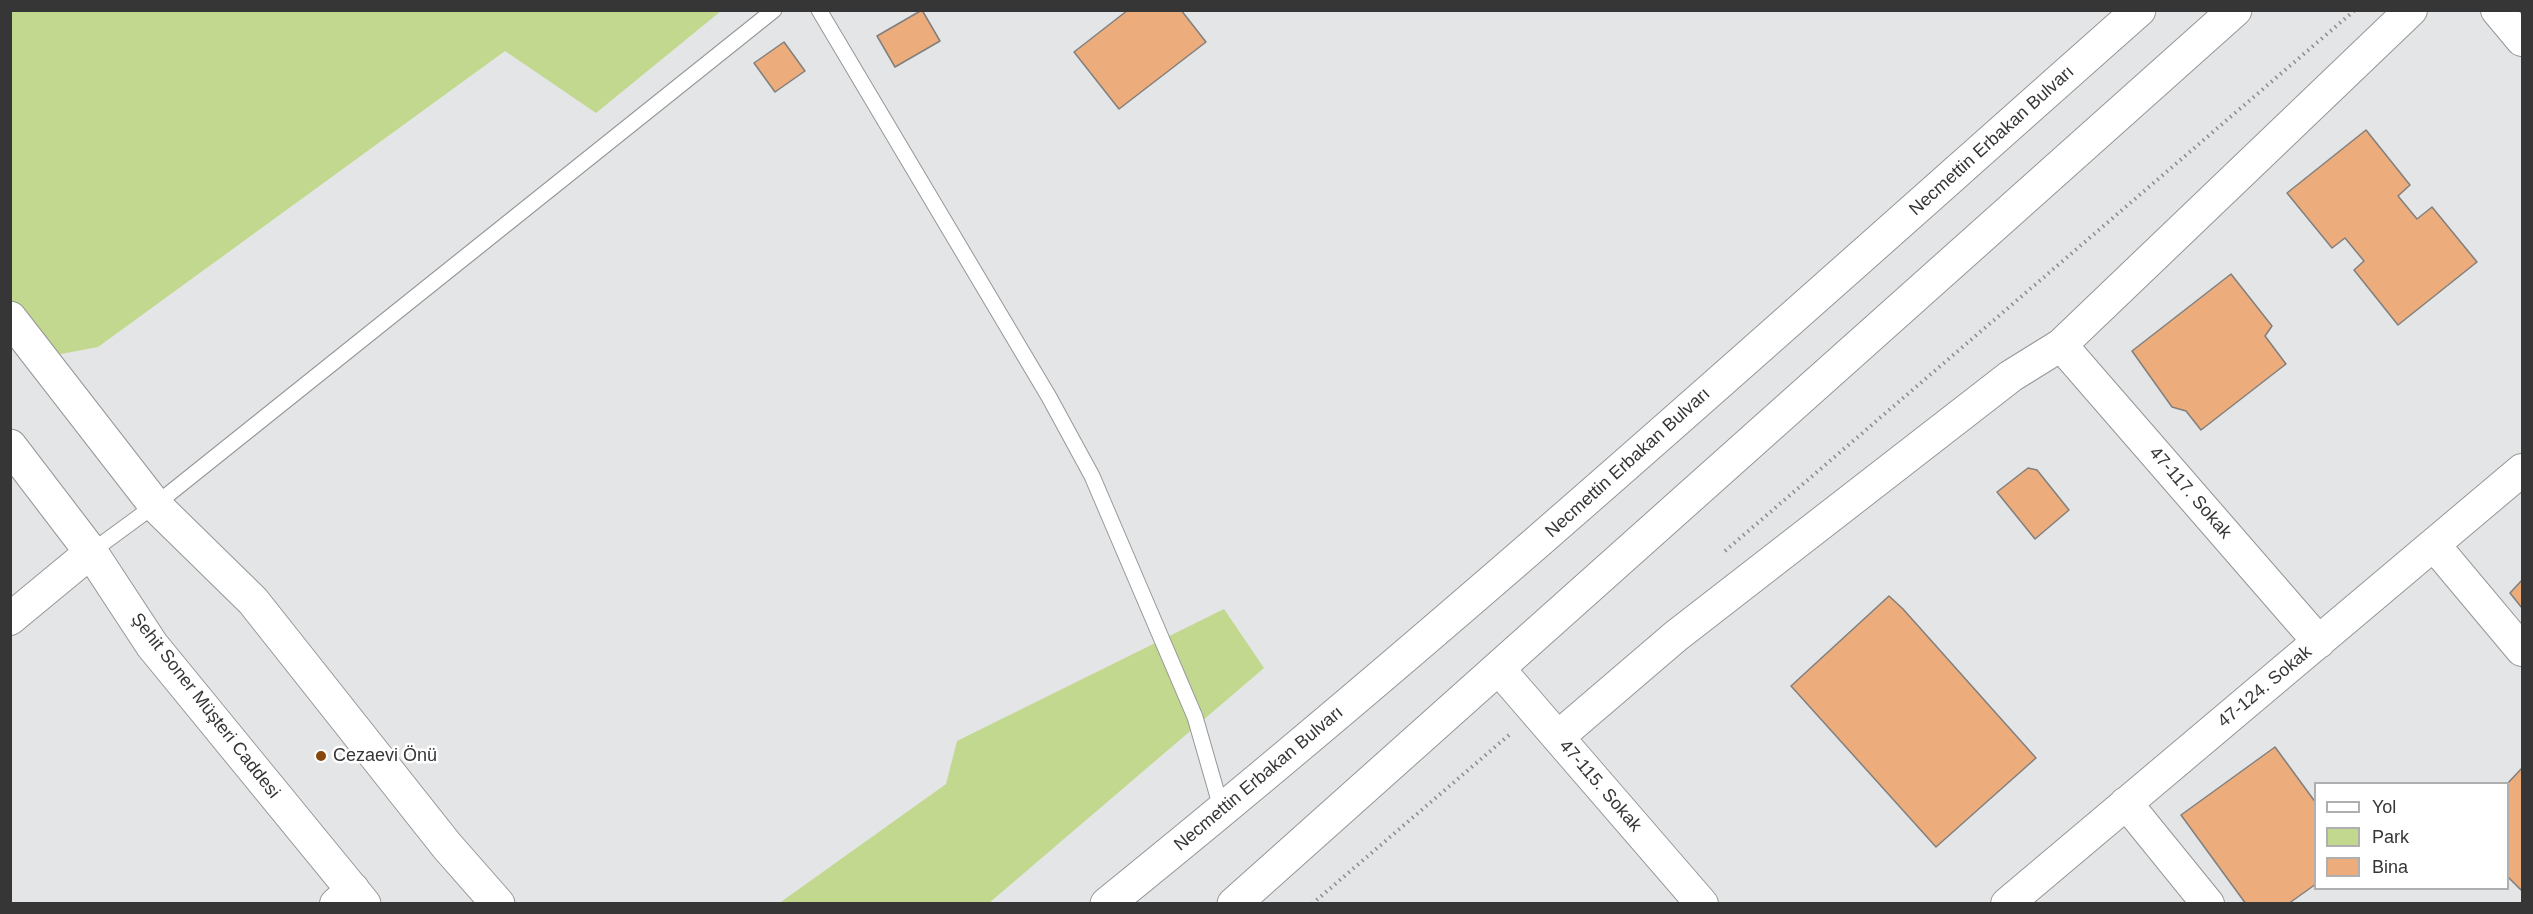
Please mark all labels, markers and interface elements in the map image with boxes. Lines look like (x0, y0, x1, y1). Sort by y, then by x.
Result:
street label: Necmettin Erbakan Bulvarı (1905, 61, 2079, 221)
street label: Necmettin Erbakan Bulvarı (1541, 383, 1715, 543)
street label: 47-117. Sokak (2144, 443, 2236, 543)
street label: Şehit Soner Müşteri Caddesi (126, 609, 284, 803)
street label: 47-124. Sokak (2214, 641, 2316, 733)
street label: Necmettin Erbakan Bulvarı (1170, 702, 1348, 856)
street label: 47-115. Sokak (1554, 736, 1646, 836)
place label: Cezaevi Önü (333, 745, 437, 767)
marker: Cezaevi Önü (314, 749, 328, 763)
legend (2314, 782, 2509, 890)
text: Yol (2372, 797, 2396, 817)
text: Park (2372, 827, 2409, 847)
text: Bina (2372, 857, 2408, 877)

